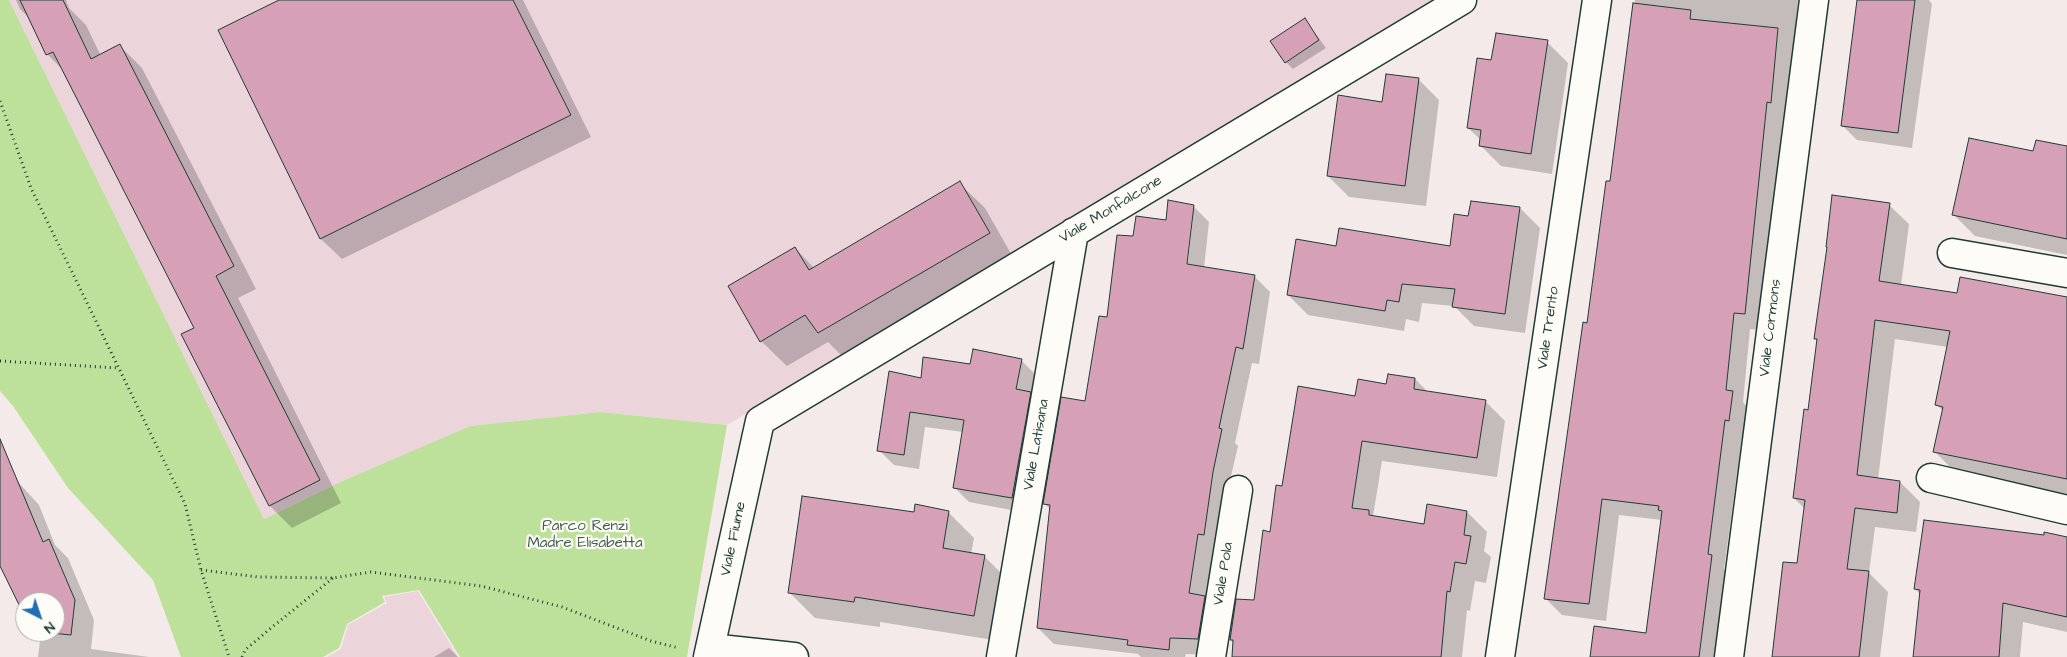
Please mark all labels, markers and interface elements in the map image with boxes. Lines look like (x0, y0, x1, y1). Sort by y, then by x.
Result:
street label: Viale Monfalcone (1056, 172, 1166, 248)
street label: Viale Cormons (1756, 278, 1786, 378)
street label: Viale Trento (1534, 285, 1564, 371)
street label: Viale Latisana (1020, 398, 1054, 492)
street label: Viale Fiume (717, 500, 751, 578)
park label: Parco Renzi Madre Elisabetta (527, 518, 643, 553)
street label: Viale Pola (1210, 541, 1238, 607)
north arrow (15, 592, 65, 642)
text: N (39, 617, 59, 638)

